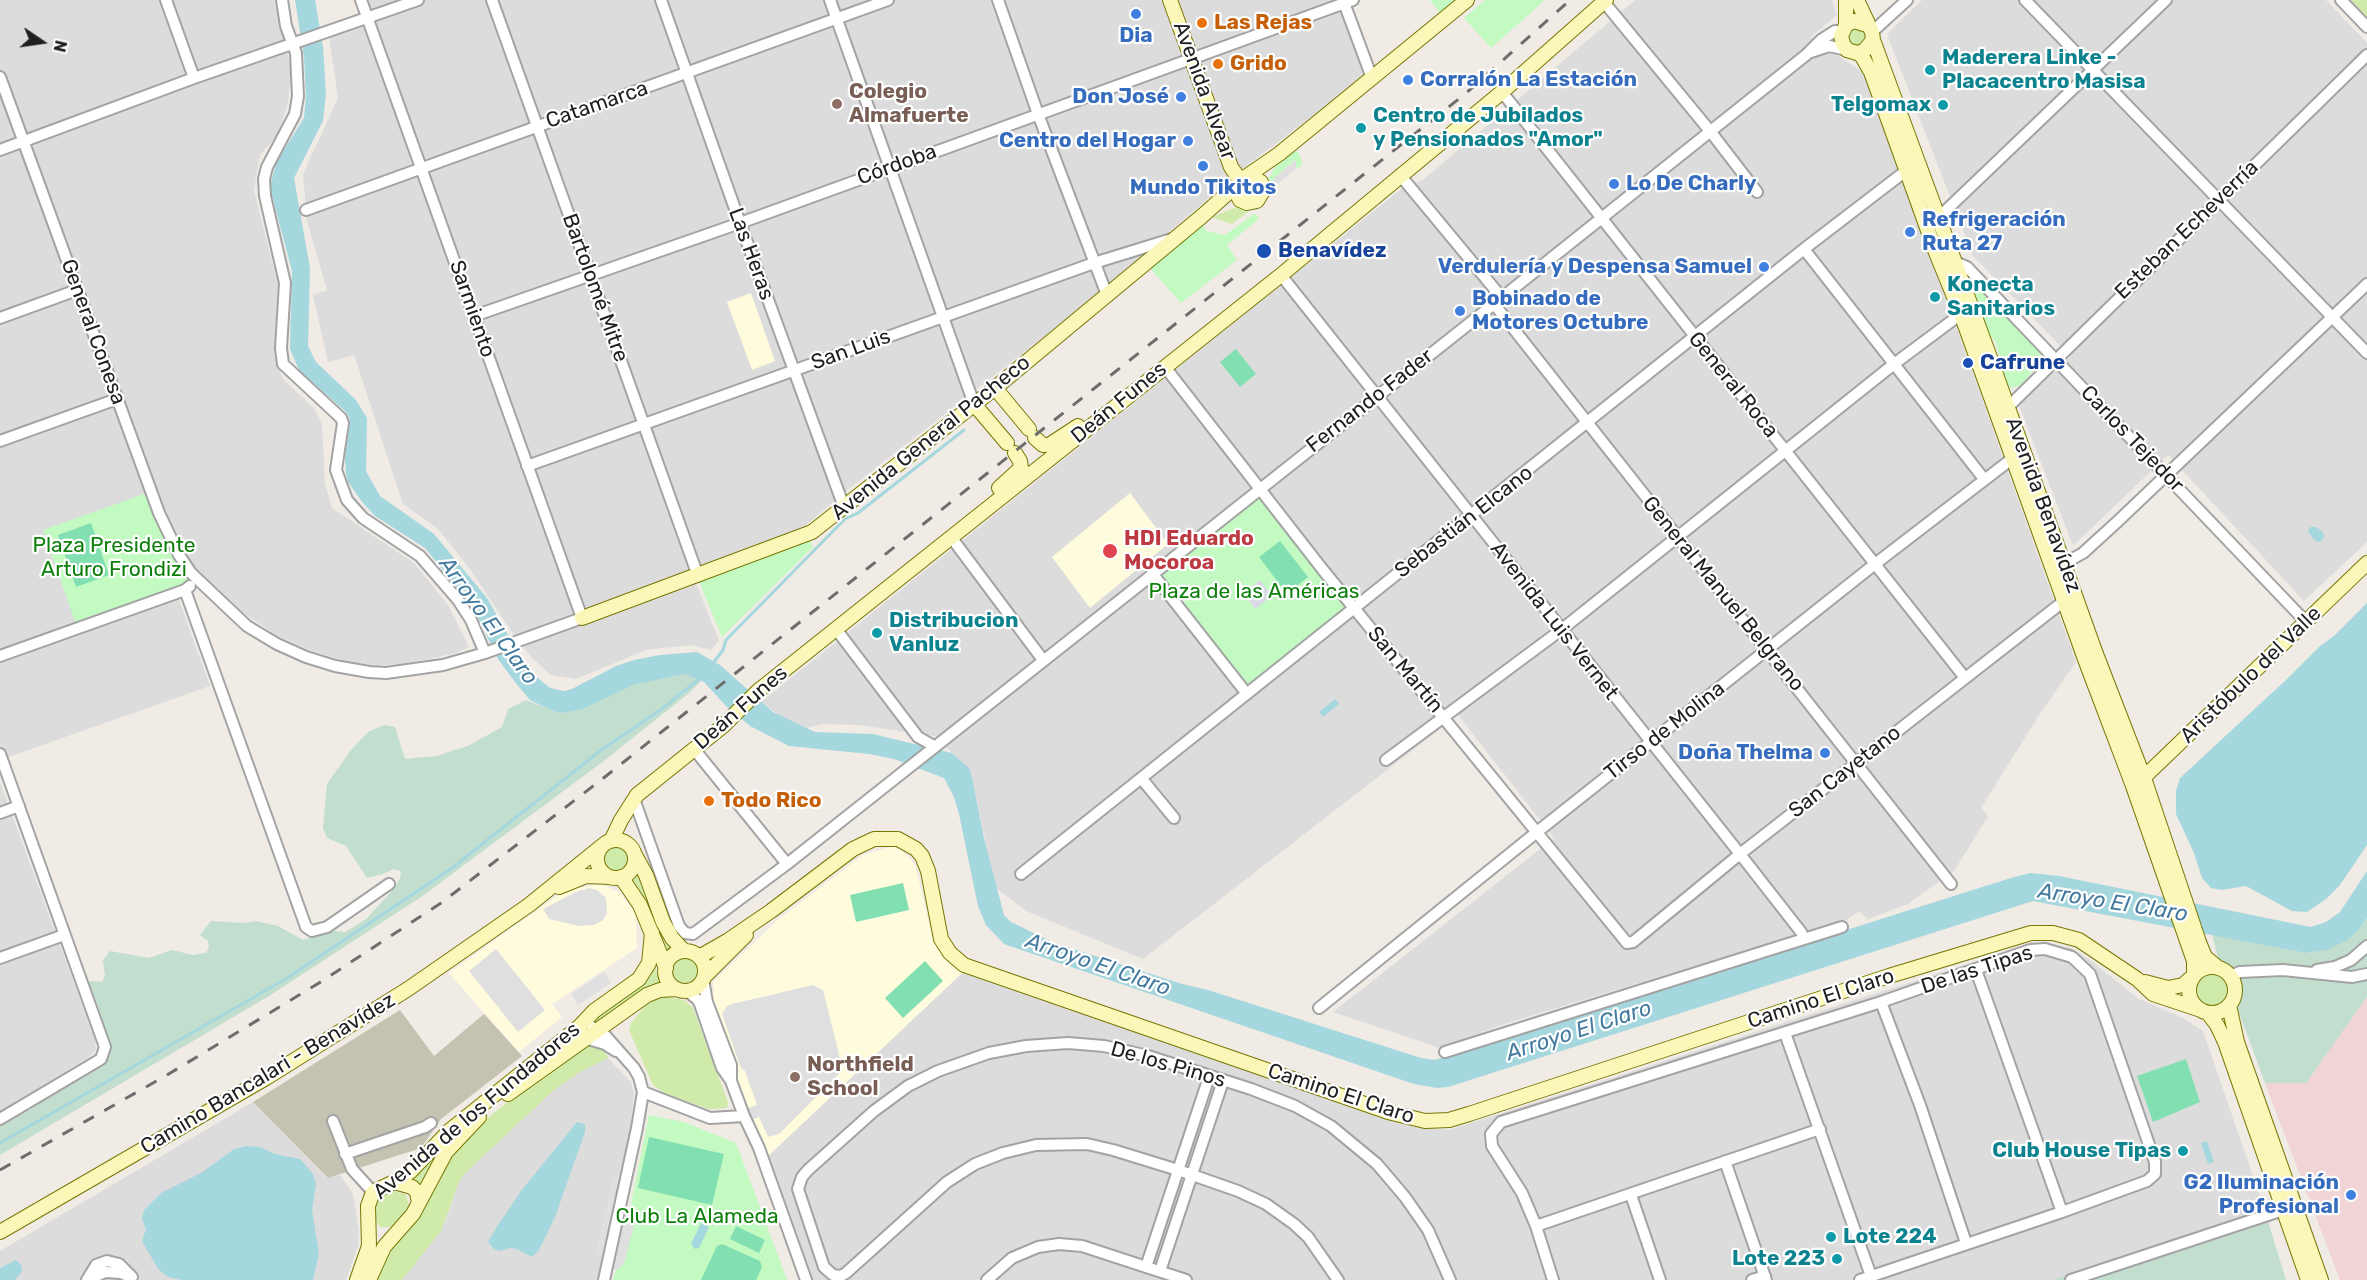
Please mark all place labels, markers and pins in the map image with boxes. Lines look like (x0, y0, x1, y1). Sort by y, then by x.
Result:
marker: Dia (1129, 7, 1143, 21)
place label: Las Rejas (1214, 10, 1312, 36)
marker: Las Rejas (1195, 16, 1209, 30)
place label: Dia (1119, 23, 1153, 49)
place label: Maderera Linke - Placacentro Masisa (1942, 45, 2146, 95)
place label: Grido (1230, 51, 1287, 77)
marker: Grido (1211, 57, 1225, 71)
marker: Maderera Linke - Placacentro Masisa (1923, 63, 1937, 77)
place label: Corralón La Estación (1420, 67, 1637, 93)
marker: Corralón La Estación (1401, 73, 1415, 87)
place label: Colegio Almafuerte (849, 79, 969, 129)
place label: Don José (1072, 84, 1169, 110)
marker: Don José (1174, 90, 1188, 104)
place label: Telgomax (1831, 92, 1931, 118)
marker: Colegio Almafuerte (830, 97, 844, 111)
marker: Telgomax (1936, 98, 1950, 112)
place label: Centro de Jubilados y Pensionados "Amor" (1373, 103, 1603, 153)
marker: Centro de Jubilados y Pensionados "Amor" (1354, 121, 1368, 135)
place label: Centro del Hogar (999, 128, 1176, 154)
marker: Centro del Hogar (1181, 134, 1195, 148)
marker: Mundo Tikitos (1196, 159, 1210, 173)
place label: Lo De Charly (1626, 171, 1757, 197)
place label: Mundo Tikitos (1130, 175, 1276, 201)
marker: Lo De Charly (1607, 177, 1621, 191)
place label: Refrigeración Ruta 27 (1922, 207, 2066, 257)
marker: Refrigeración Ruta 27 (1903, 225, 1917, 239)
place label: Benavídez (1278, 238, 1387, 264)
marker: Benavídez (1255, 242, 1273, 260)
place label: Verdulería y Despensa Samuel (1438, 254, 1752, 280)
marker: Verdulería y Despensa Samuel (1757, 260, 1771, 274)
place label: Konecta Sanitarios (1947, 272, 2055, 322)
place label: Bobinado de Motores Octubre (1472, 286, 1649, 336)
marker: Konecta Sanitarios (1928, 290, 1942, 304)
marker: Bobinado de Motores Octubre (1453, 304, 1467, 318)
place label: Cafrune (1980, 350, 2065, 376)
marker: Cafrune (1961, 356, 1975, 370)
place label: HDI Eduardo Mocoroa (1124, 526, 1254, 576)
marker: HDI Eduardo Mocoroa (1101, 542, 1119, 560)
place label: Distribucion Vanluz (889, 608, 1018, 658)
marker: Distribucion Vanluz (870, 626, 884, 640)
place label: Doña Thelma (1678, 740, 1813, 766)
marker: Doña Thelma (1818, 746, 1832, 760)
place label: Todo Rico (721, 788, 821, 814)
marker: Todo Rico (702, 794, 716, 808)
place label: Northfield School (807, 1052, 914, 1102)
marker: Northfield School (788, 1070, 802, 1084)
place label: Club House Tipas (1992, 1138, 2171, 1164)
marker: Club House Tipas (2176, 1144, 2190, 1158)
place label: G2 Iluminación Profesional (2184, 1170, 2339, 1220)
marker: G2 Iluminación Profesional (2344, 1188, 2358, 1202)
place label: Lote 224 (1843, 1224, 1937, 1250)
marker: Lote 224 (1824, 1230, 1838, 1244)
place label: Lote 223 (1732, 1246, 1825, 1272)
marker: Lote 223 (1830, 1252, 1844, 1266)

